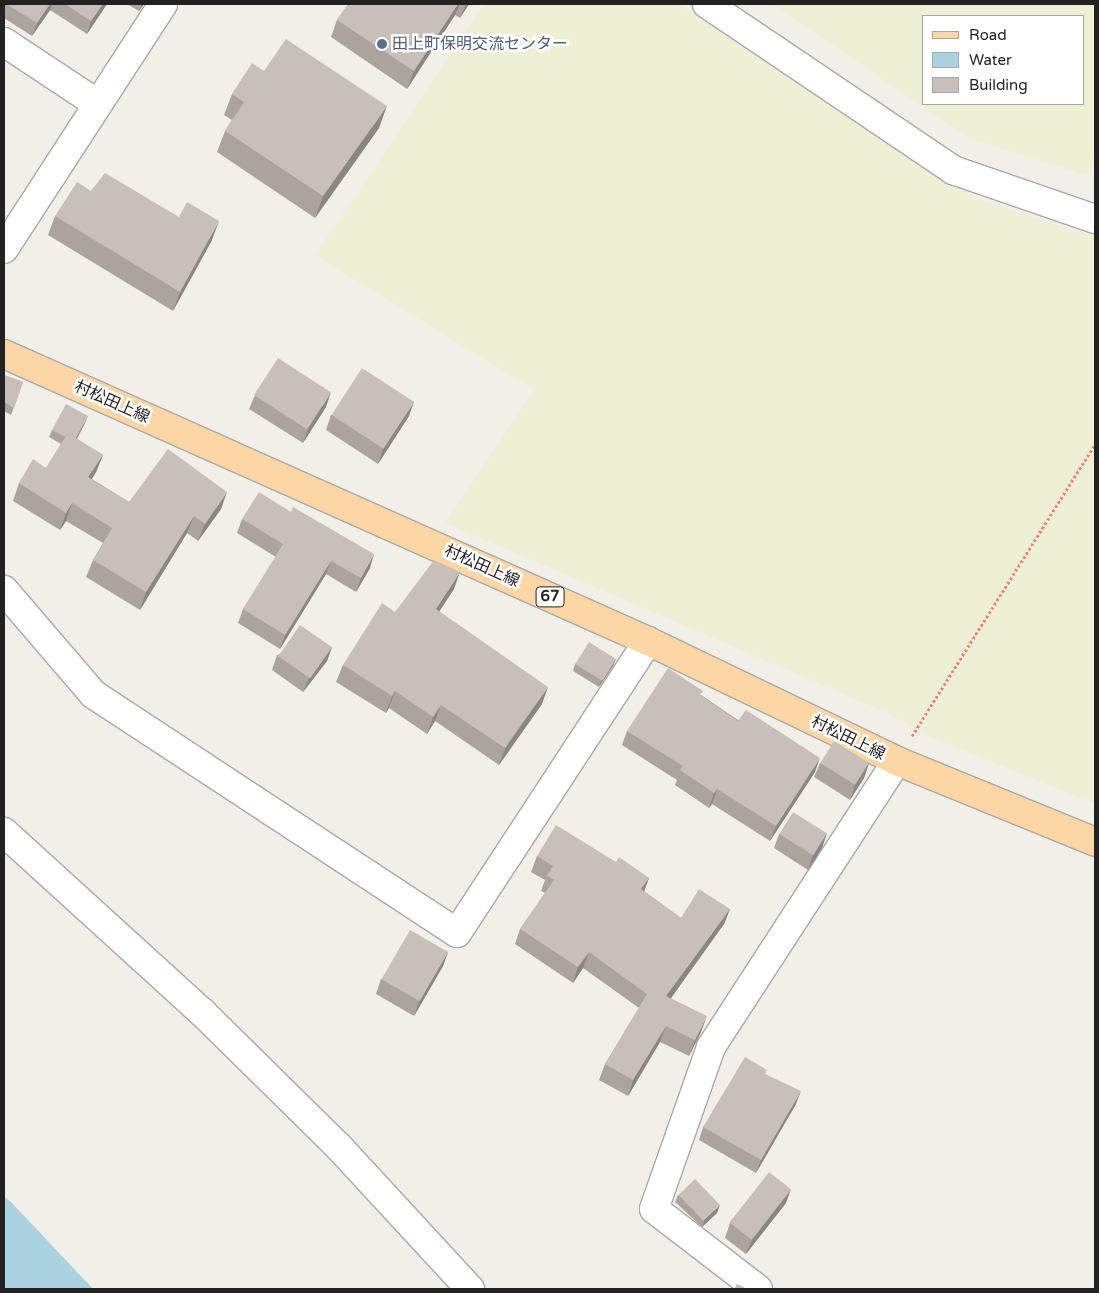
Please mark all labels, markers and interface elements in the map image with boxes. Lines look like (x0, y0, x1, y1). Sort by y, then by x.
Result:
legend (922, 15, 1084, 105)
text: Road (969, 26, 1007, 44)
place label: 田上町保明交流センター (392, 34, 568, 54)
marker: 田上町保明交流センター (376, 38, 388, 50)
text: Water (969, 51, 1012, 69)
text: Building (969, 76, 1028, 94)
street label: 村松田上線 (72, 377, 152, 427)
street label: 村松田上線 (442, 541, 522, 591)
road number: 67 (535, 584, 565, 610)
street label: 村松田上線 (808, 712, 888, 764)

